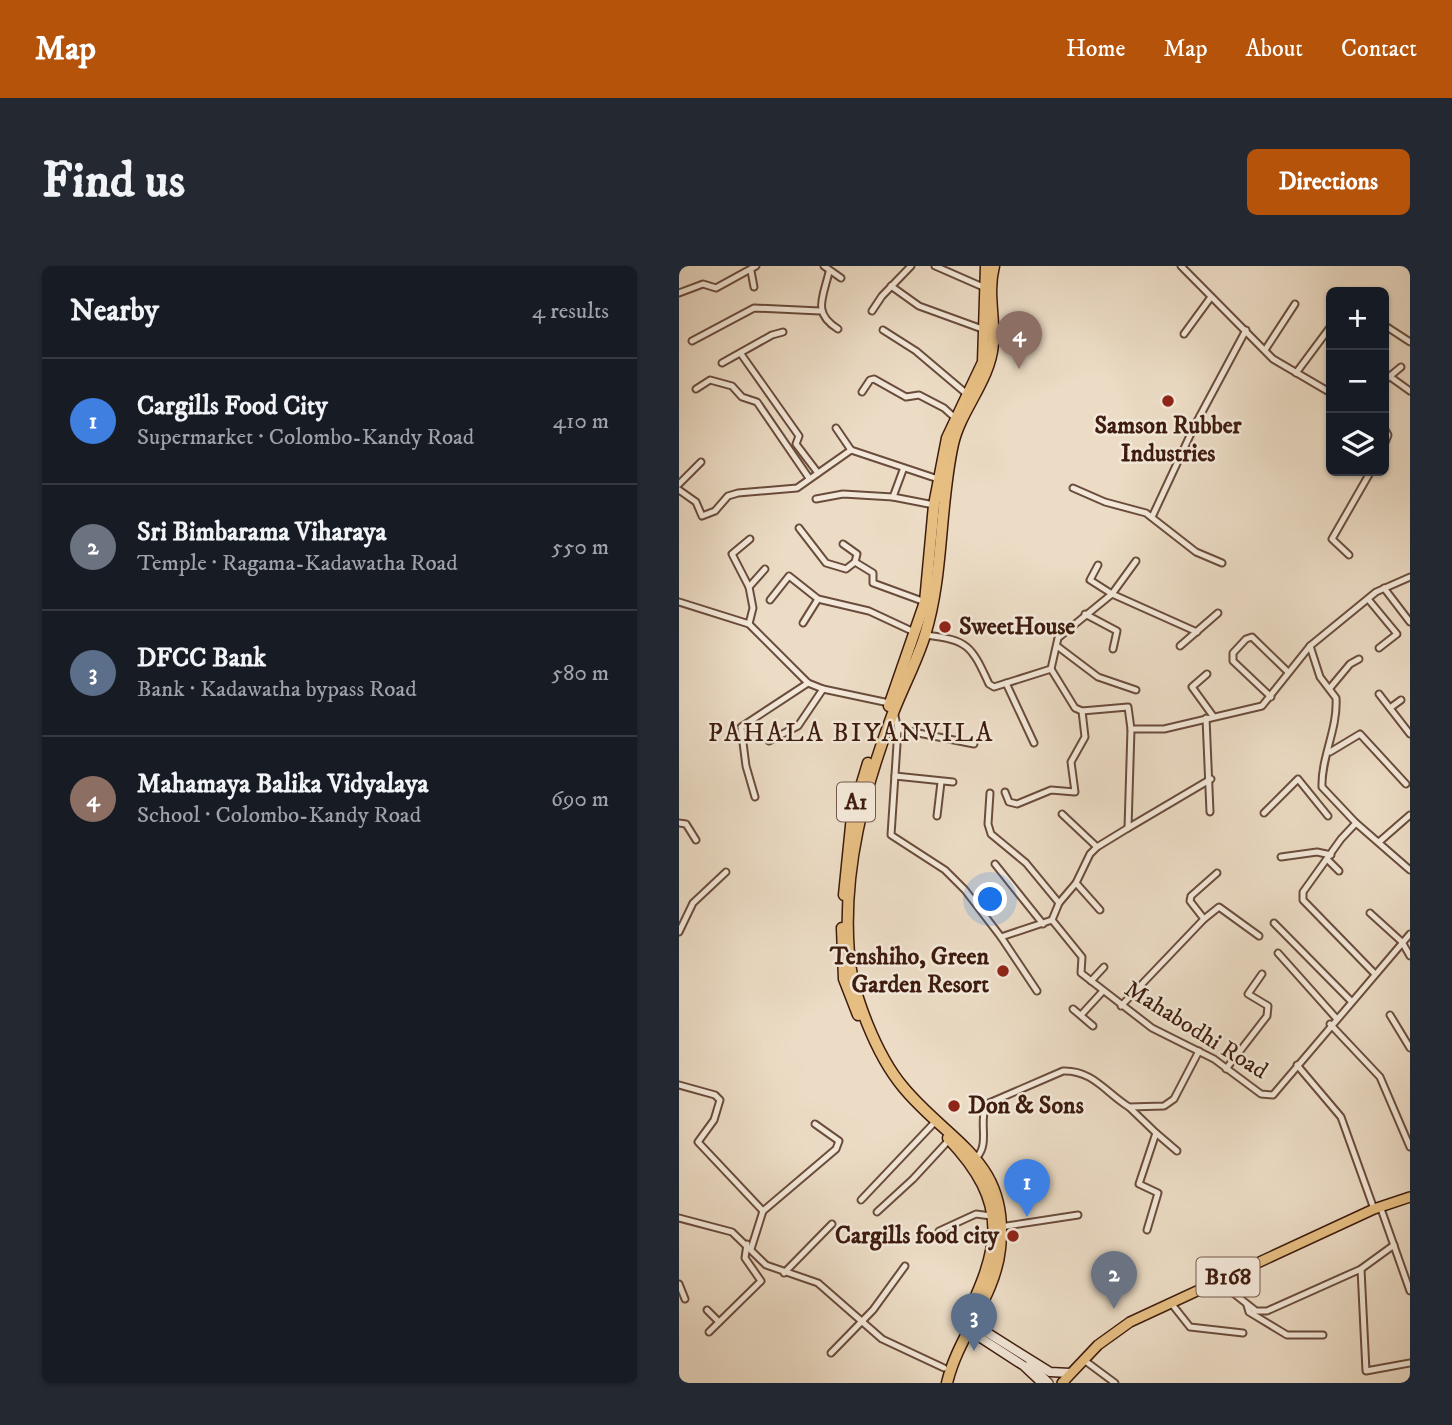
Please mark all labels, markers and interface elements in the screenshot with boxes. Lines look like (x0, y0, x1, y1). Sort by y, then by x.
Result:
text: Map (35, 29, 96, 70)
text: Home (1066, 34, 1125, 64)
text: Map (1163, 34, 1208, 64)
text: About (1246, 34, 1303, 64)
text: Contact (1341, 34, 1417, 64)
button: Directions (1247, 149, 1410, 215)
text: Find us (42, 151, 185, 213)
map controls (1326, 287, 1389, 476)
button: + (1326, 287, 1389, 350)
text: Nearby (70, 293, 159, 330)
text: 4 results (532, 297, 609, 326)
pin: 4 (996, 311, 1042, 369)
button: − (1326, 350, 1389, 413)
text: Cargills Food City (137, 390, 328, 423)
marker: Samson Rubber Industries (1160, 393, 1176, 409)
text: 1 (89, 407, 97, 436)
text: 410 m (553, 407, 609, 436)
place label: Samson Rubber Industries (1094, 411, 1243, 469)
button: layers (1326, 413, 1389, 476)
text: Supermarket · Colombo-Kandy Road (137, 423, 474, 452)
text: Sri Bimbarama Viharaya (137, 516, 387, 549)
text: 2 (87, 533, 99, 562)
text: 550 m (552, 533, 609, 562)
text: Temple · Ragama-Kadawatha Road (137, 549, 458, 578)
place label: SweetHouse (959, 612, 1075, 642)
marker: SweetHouse (937, 619, 953, 635)
text: DFCC Bank (137, 642, 266, 675)
text: 3 (89, 659, 97, 688)
text: 580 m (552, 659, 609, 688)
text: Bank · Kadawatha bypass Road (137, 675, 417, 704)
district label: PAHALA BIYANVILA (708, 717, 994, 750)
text: Mahamaya Balika Vidyalaya (137, 768, 429, 801)
road number: A1 (837, 782, 875, 822)
text: 4 (86, 785, 100, 814)
text: 690 m (551, 785, 609, 814)
text: School · Colombo-Kandy Road (137, 801, 421, 830)
your location (973, 882, 1007, 916)
place label: Tenshiho, Green Garden Resort (829, 942, 989, 1000)
marker: Tenshiho, Green Garden Resort (995, 963, 1011, 979)
street label: Mahabodhi Road (1119, 974, 1273, 1086)
place label: Don & Sons (968, 1091, 1084, 1121)
marker: Don & Sons (946, 1098, 962, 1114)
pin: 1 (1004, 1159, 1050, 1217)
place label: Cargills food city (835, 1221, 1000, 1251)
marker: Cargills food city (1005, 1228, 1021, 1244)
pin: 2 (1091, 1251, 1137, 1309)
road number: B168 (1197, 1258, 1259, 1296)
pin: 3 (951, 1293, 997, 1351)

